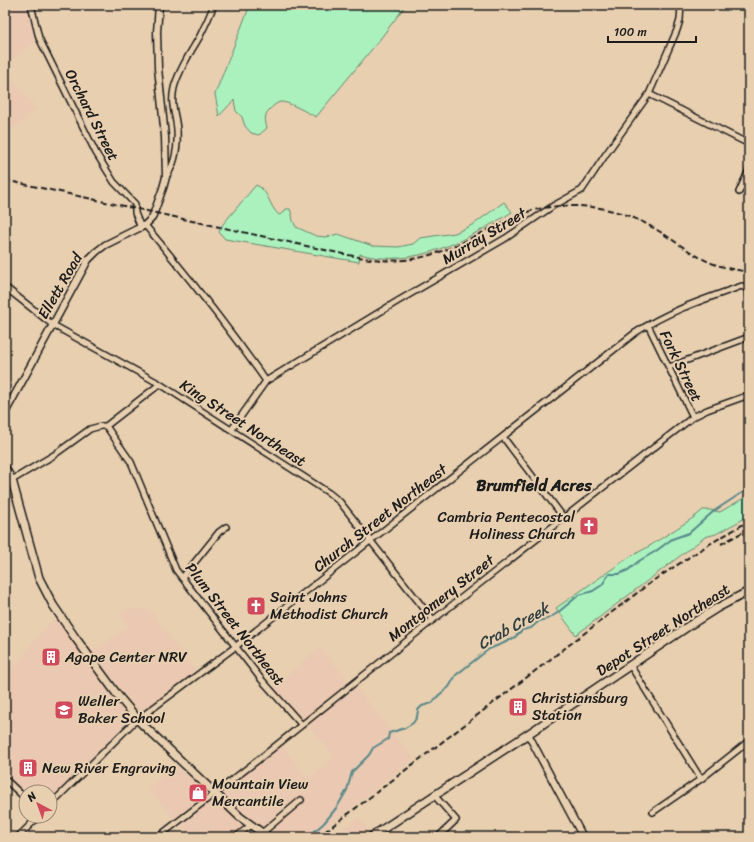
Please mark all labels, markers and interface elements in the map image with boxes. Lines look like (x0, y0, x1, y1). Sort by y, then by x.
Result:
scale bar (608, 18, 696, 44)
text: 100 m (614, 21, 647, 43)
street label: Orchard Street (58, 64, 127, 166)
street label: Murray Street (437, 200, 532, 272)
street label: Ellett Road (30, 247, 90, 324)
street label: Fork Street (652, 326, 710, 407)
street label: King Street Northeast (174, 372, 312, 474)
street label: Church Street Northeast (307, 456, 454, 579)
district label: Brumfield Acres (476, 471, 592, 500)
place label: Cambria Pentecostal Holiness Church (438, 504, 576, 547)
church icon: Cambria Pentecostal Holiness Church (578, 515, 600, 537)
street label: Montgomery Street (382, 547, 501, 648)
street label: Plum Street Northeast (178, 557, 292, 692)
street label: Depot Street Northeast (591, 576, 736, 683)
place label: Saint Johns Methodist Church (270, 584, 388, 627)
water label: Crab Creek (472, 593, 556, 658)
church icon: Saint Johns Methodist Church (245, 595, 267, 617)
place label: Agape Center NRV (64, 644, 188, 670)
building icon: Agape Center NRV (40, 646, 62, 668)
place label: Christiansburg Station (532, 685, 628, 728)
place label: Weller Baker School (78, 688, 166, 731)
building icon: Christiansburg Station (507, 696, 529, 718)
school or university icon: Weller Baker School (53, 699, 75, 721)
place label: New River Engraving (42, 755, 176, 781)
building icon: New River Engraving (17, 757, 39, 779)
place label: Mountain View Mercantile (212, 771, 309, 814)
shop icon: Mountain View Mercantile (187, 782, 209, 804)
north arrow (18, 784, 58, 824)
text: N (22, 787, 41, 807)

